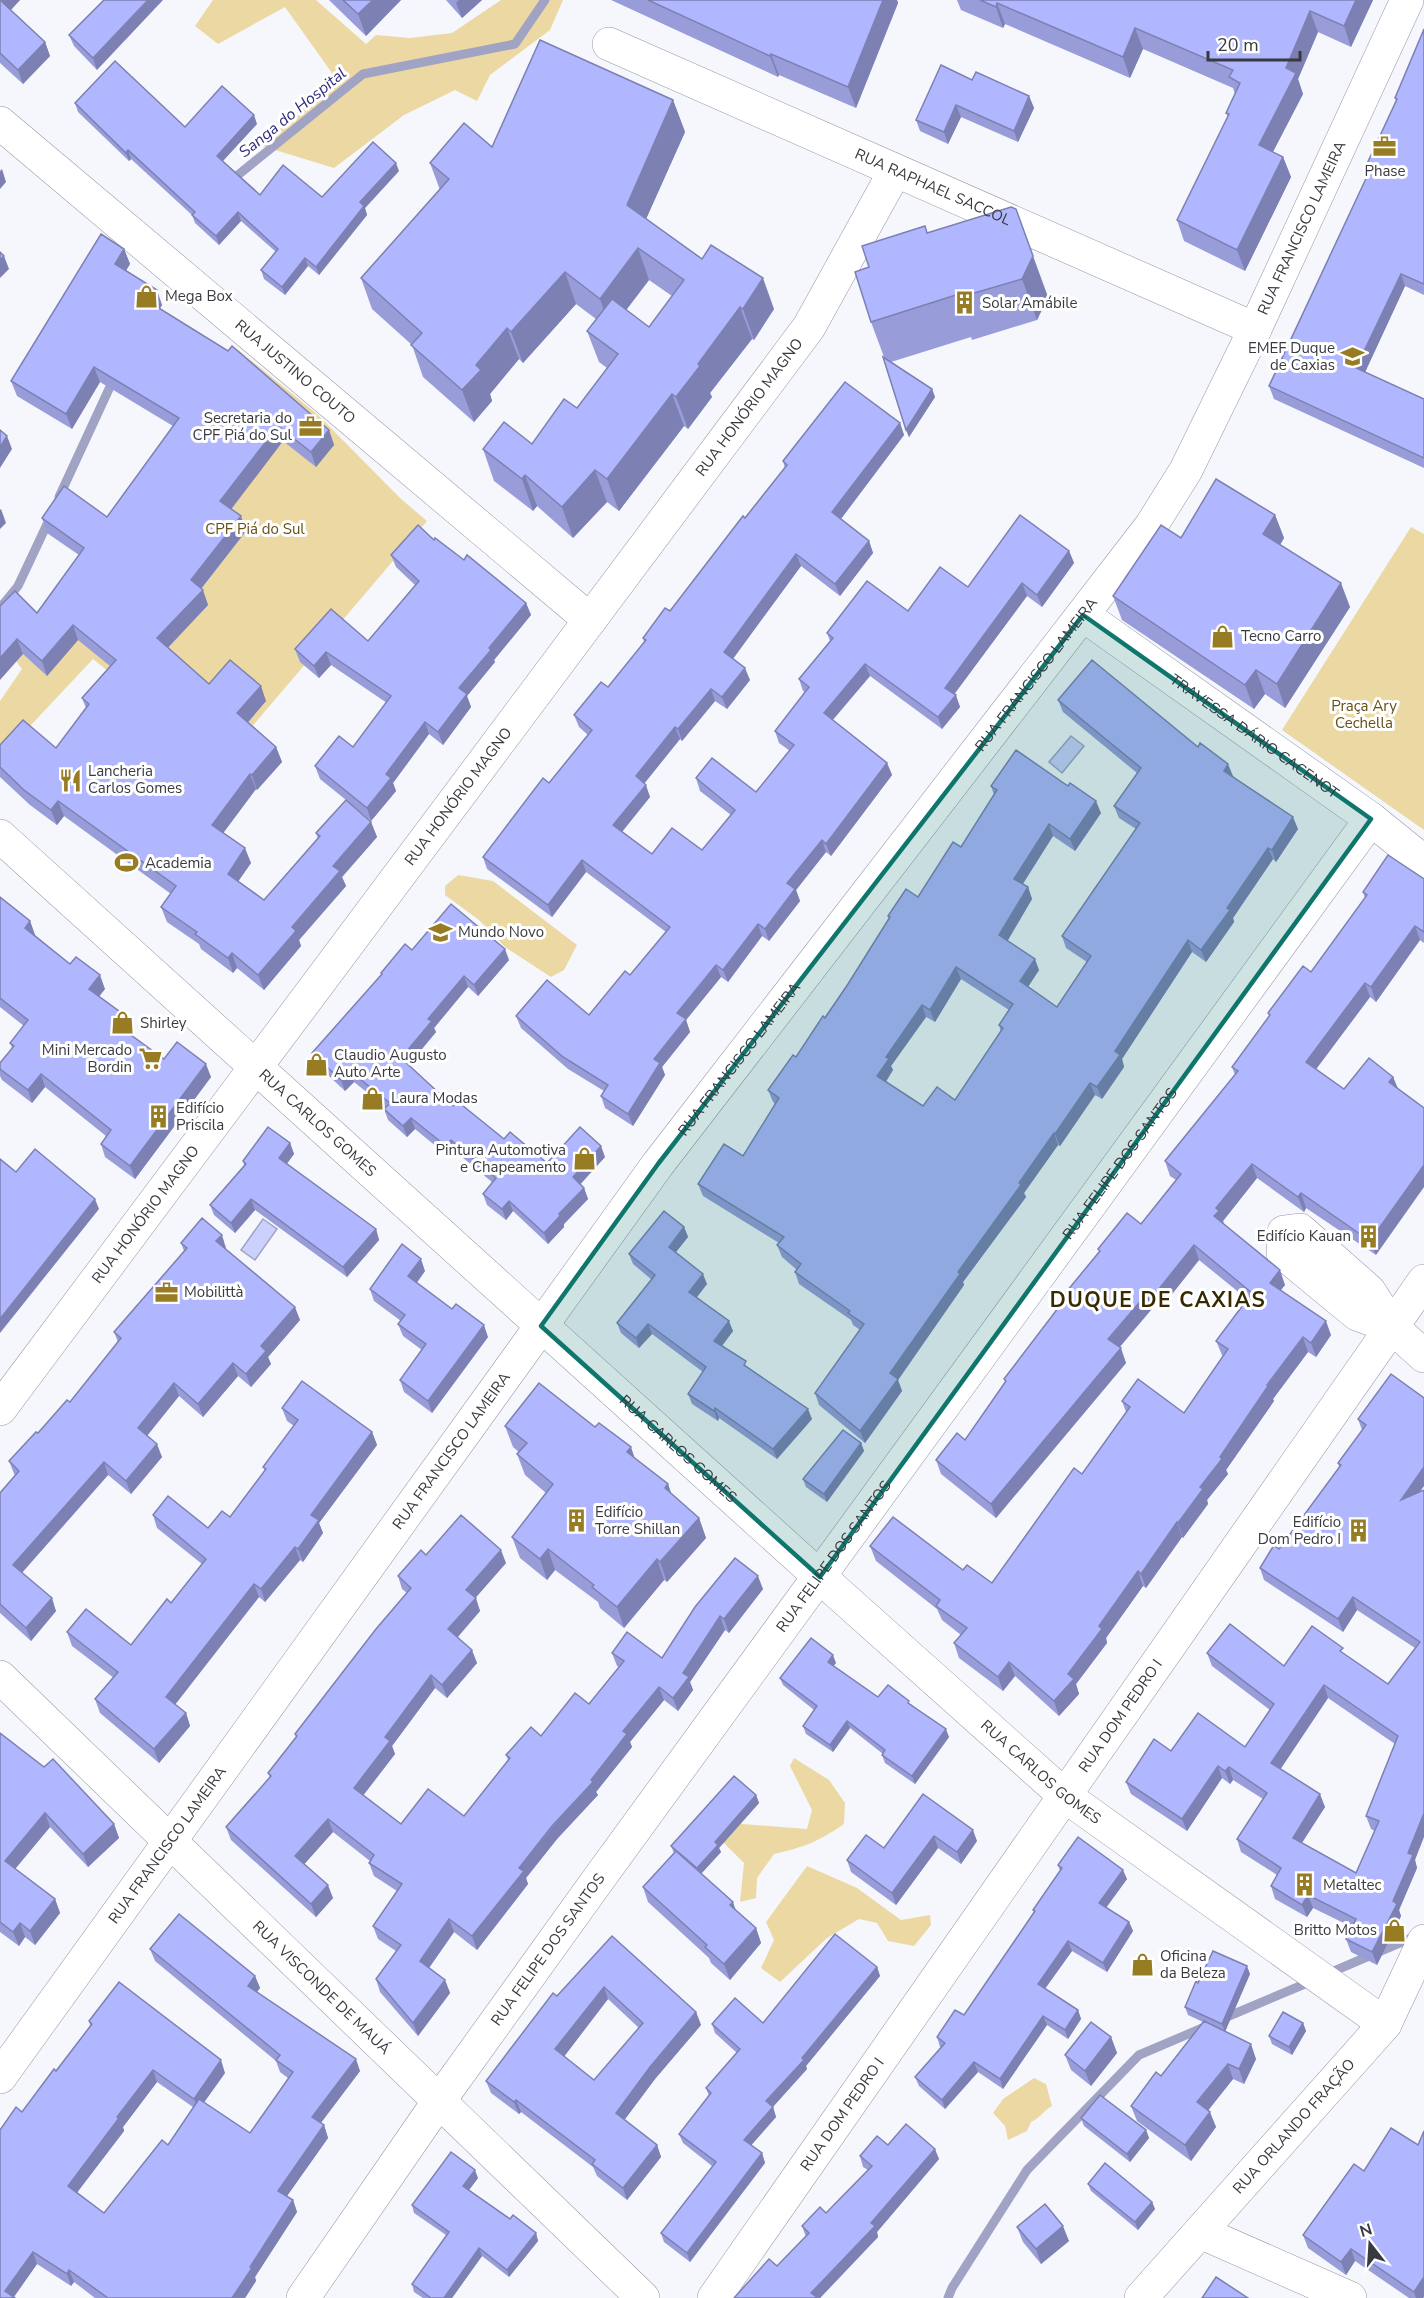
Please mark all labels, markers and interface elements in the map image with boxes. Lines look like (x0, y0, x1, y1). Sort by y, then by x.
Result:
scale bar (1208, 24, 1300, 62)
text: 20 m (1217, 33, 1259, 57)
water label: Sanga do Hospital (234, 62, 351, 163)
office icon: Phase (1372, 134, 1398, 160)
street label: RUA FRANCISCO LAMEIRA (1253, 138, 1350, 318)
street label: RUA RAPHAEL SACCOL (852, 144, 1014, 230)
place label: Phase (1364, 161, 1406, 181)
shop icon: Mega Box (134, 283, 160, 309)
place label: Mega Box (165, 286, 233, 306)
building icon: Solar Amábile (951, 290, 977, 316)
place label: Solar Amábile (982, 293, 1077, 313)
street label: RUA JUSTINO COUTO (231, 315, 360, 428)
street label: RUA HONÓRIO MAGNO (691, 334, 807, 480)
place label: EMEF Duque de Caxias (1248, 338, 1335, 375)
school or university icon: EMEF Duque de Caxias (1340, 344, 1366, 370)
place label: Secretaria do CPF Piá do Sul (193, 408, 293, 445)
office icon: Secretaria do CPF Piá do Sul (297, 414, 323, 440)
park label: CPF Piá do Sul (205, 519, 305, 539)
street label: RUA FRANCISCO LAMEIRA (970, 593, 1102, 755)
shop icon: Tecno Carro (1210, 623, 1236, 649)
place label: Tecno Carro (1241, 626, 1321, 646)
street label: TRAVESSA DÁRIO CACENOT (1166, 670, 1343, 803)
park label: Praça Ary Cechella (1331, 696, 1397, 733)
street label: RUA HONÓRIO MAGNO (400, 723, 516, 869)
place label: Lancheria Carlos Gomes (88, 761, 182, 798)
restaurant icon: Lancheria Carlos Gomes (57, 767, 83, 793)
sports icon: Academia (114, 850, 140, 876)
place label: Academia (145, 853, 212, 873)
school or university icon: Mundo Novo (427, 919, 453, 945)
place label: Mundo Novo (458, 922, 544, 942)
street label: RUA FRANCISCO LAMEIRA (673, 978, 805, 1140)
shop icon: Shirley (109, 1010, 135, 1036)
place label: Shirley (140, 1013, 187, 1033)
place label: Mini Mercado Bordin (42, 1040, 132, 1077)
place label: Claudio Augusto Auto Arte (334, 1045, 447, 1082)
supermarket icon: Mini Mercado Bordin (137, 1046, 163, 1072)
shop icon: Claudio Augusto Auto Arte (303, 1051, 329, 1077)
street label: RUA CARLOS GOMES (255, 1065, 381, 1181)
street label: RUA FELIPE DOS SANTOS (1058, 1084, 1182, 1243)
shop icon: Laura Modas (360, 1085, 386, 1111)
place label: Laura Modas (391, 1088, 478, 1108)
place label: Edifício Priscila (176, 1098, 224, 1135)
building icon: Edifício Priscila (145, 1104, 171, 1130)
place label: Pintura Automotiva e Chapeamento (436, 1140, 566, 1177)
street label: RUA HONÓRIO MAGNO (87, 1141, 204, 1287)
shop icon: Pintura Automotiva e Chapeamento (571, 1146, 597, 1172)
building icon: Edifício Kauan (1356, 1223, 1382, 1249)
place label: Edifício Kauan (1257, 1226, 1351, 1246)
office icon: Mobilittà (153, 1279, 179, 1305)
place label: Mobilittà (184, 1282, 244, 1302)
district label: DUQUE DE CAXIAS (1050, 1286, 1266, 1314)
street label: RUA FRANCISCO LAMEIRA (388, 1368, 515, 1533)
street label: RUA CARLOS GOMES (615, 1390, 741, 1507)
street label: RUA FELIPE DOS SANTOS (772, 1477, 896, 1636)
place label: Edifício Torre Shillan (595, 1502, 680, 1539)
building icon: Edifício Torre Shillan (564, 1508, 590, 1534)
place label: Edifício Dom Pedro I (1258, 1512, 1341, 1549)
building icon: Edifício Dom Pedro I (1346, 1518, 1372, 1544)
street label: RUA DOM PEDRO I (1074, 1655, 1167, 1776)
street label: RUA CARLOS GOMES (977, 1715, 1105, 1829)
street label: RUA FRANCISCO LAMEIRA (104, 1762, 231, 1928)
street label: RUA FELIPE DOS SANTOS (486, 1869, 609, 2030)
building icon: Metaltec (1292, 1872, 1318, 1898)
place label: Metaltec (1323, 1875, 1381, 1895)
street label: RUA VISCONDE DE MAUÁ (248, 1916, 395, 2059)
shop icon: Britto Motos (1382, 1917, 1408, 1943)
place label: Britto Motos (1294, 1920, 1377, 1940)
place label: Oficina da Beleza (1160, 1946, 1226, 1983)
shop icon: Oficina da Beleza (1129, 1952, 1155, 1978)
street label: RUA DOM PEDRO I (796, 2054, 889, 2175)
street label: RUA ORLANDO FRAÇÃO (1228, 2054, 1359, 2198)
north arrow (1340, 2214, 1400, 2274)
text: N (1357, 2218, 1375, 2243)

